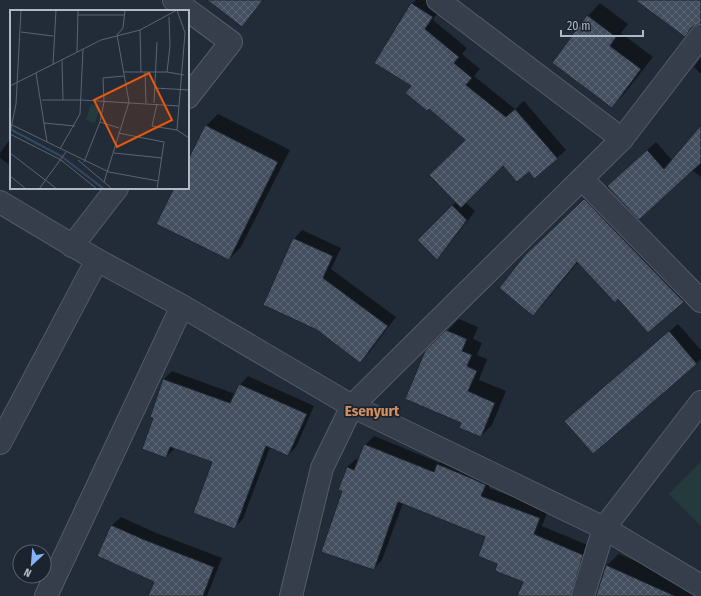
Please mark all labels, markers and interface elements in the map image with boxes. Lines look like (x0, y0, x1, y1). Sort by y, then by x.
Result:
inset map (10, 10, 189, 189)
scale bar (561, 12, 643, 38)
text: 20 m (567, 19, 591, 33)
district label: Esenyurt (345, 402, 400, 420)
north arrow (12, 544, 52, 584)
text: N (22, 565, 34, 580)

